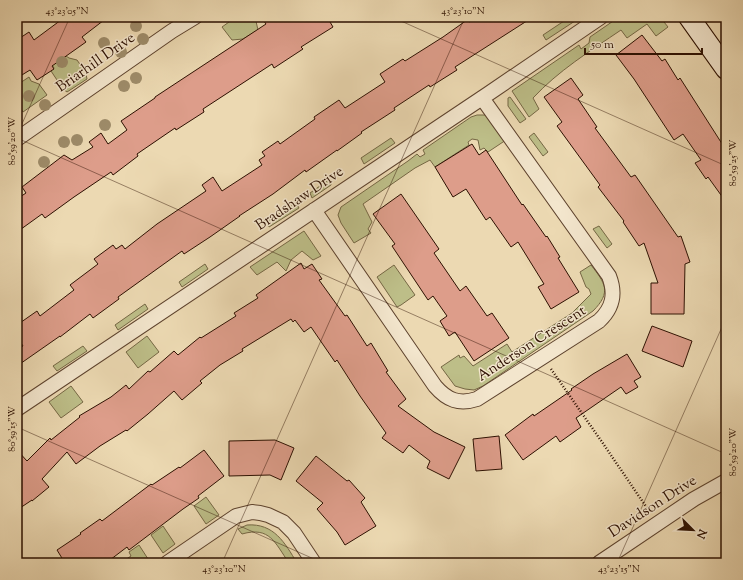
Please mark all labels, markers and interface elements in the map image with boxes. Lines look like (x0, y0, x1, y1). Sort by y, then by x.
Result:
text: 43°23'05"N (45, 4, 89, 19)
text: 43°23'10"N (441, 4, 485, 19)
street label: Briarhill Drive (52, 28, 140, 98)
scale bar (585, 30, 702, 56)
text: 50 m (590, 36, 614, 54)
text: 80°59'20"W (5, 117, 20, 165)
text: 80°59'25"W (726, 140, 741, 186)
street label: Bradshaw Drive (252, 162, 348, 236)
street label: Anderson Crescent (473, 301, 591, 387)
text: 80°59'15"W (5, 406, 20, 452)
text: 80°59'20"W (726, 428, 741, 476)
street label: Davidson Drive (605, 471, 701, 543)
north arrow (673, 510, 713, 550)
text: N (692, 525, 711, 541)
text: 43°23'10"N (202, 562, 246, 577)
text: 43°23'15"N (598, 562, 640, 577)

